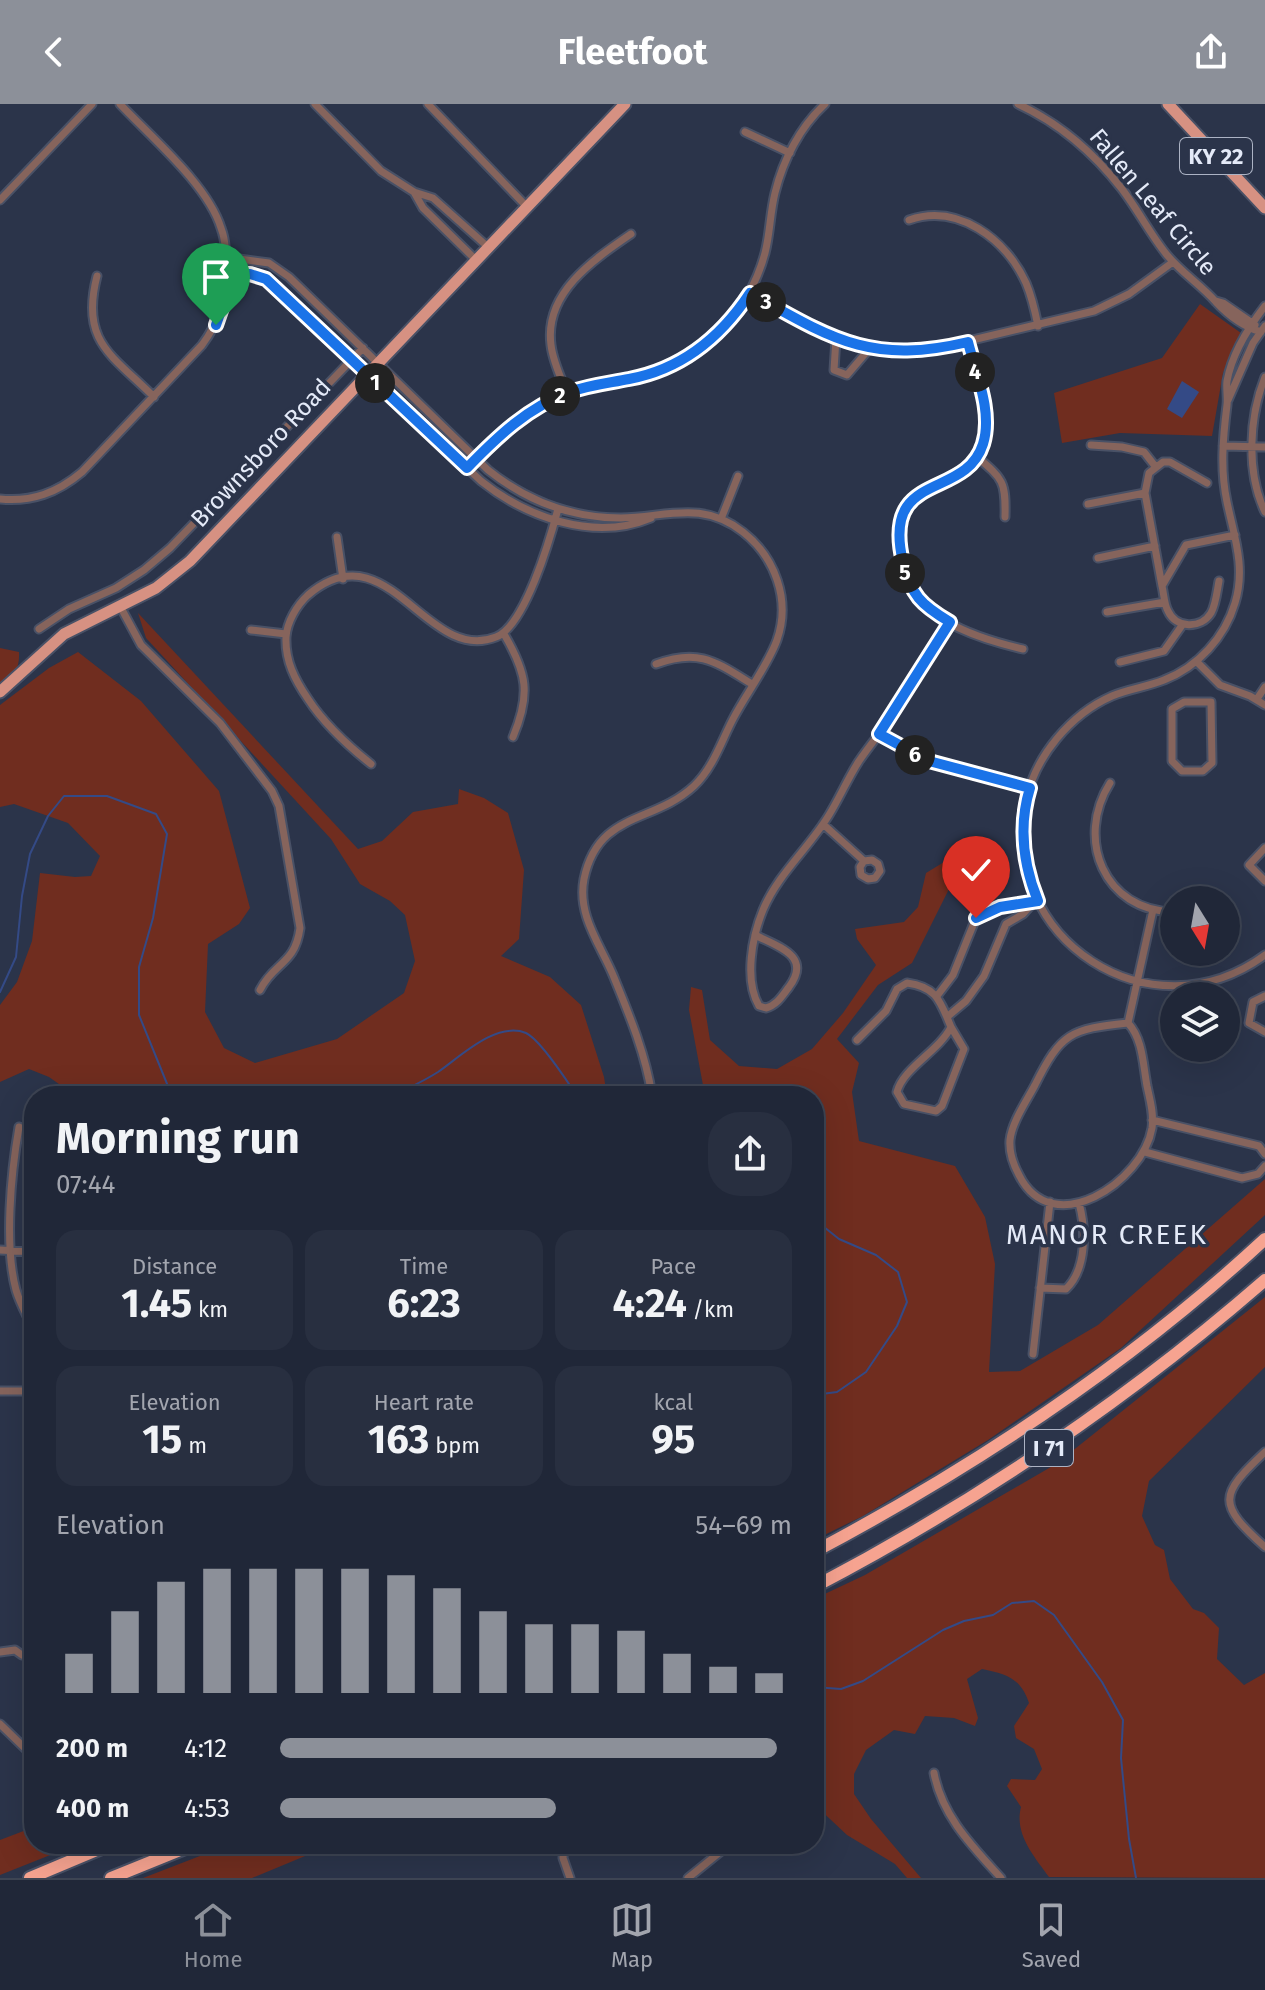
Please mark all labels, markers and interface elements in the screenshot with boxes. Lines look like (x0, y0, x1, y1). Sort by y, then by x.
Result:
icon: back (32, 30, 76, 74)
text: Fleetfoot (558, 30, 707, 74)
icon: share (1189, 30, 1233, 74)
street label: Fallen Leaf Circle (1084, 123, 1222, 281)
road number: KY 22 (1180, 138, 1252, 174)
pin (182, 243, 250, 325)
icon: arrive (194, 255, 238, 299)
pin: 3 (746, 282, 786, 322)
text: 3 (760, 288, 772, 315)
pin: 4 (955, 352, 995, 392)
text: 4 (969, 358, 981, 385)
pin: 1 (355, 363, 395, 403)
text: 1 (370, 369, 380, 396)
street label: Brownsboro Road (185, 373, 337, 533)
pin: 2 (540, 376, 580, 416)
text: 2 (554, 382, 566, 409)
pin: 5 (885, 553, 925, 593)
text: 5 (899, 559, 911, 586)
pin: 6 (895, 735, 935, 775)
text: 6 (909, 741, 921, 768)
pin (942, 836, 1010, 918)
icon: check (954, 848, 998, 892)
north arrow (1160, 886, 1240, 966)
map controls (1160, 886, 1240, 1062)
button: layers (1160, 982, 1240, 1062)
text: Morning run (56, 1112, 300, 1165)
button: share (708, 1112, 792, 1196)
text: 07:44 (56, 1169, 115, 1200)
district label: MANOR CREEK (1006, 1218, 1208, 1251)
text: Distance (132, 1253, 217, 1280)
text: Time (400, 1253, 448, 1280)
text: Pace (651, 1253, 696, 1280)
text: 1.45 (121, 1280, 192, 1328)
text: 6:23 (387, 1280, 461, 1328)
text: 4:24 (612, 1280, 687, 1328)
text: km (192, 1296, 228, 1323)
text: /km (687, 1296, 734, 1323)
text: Elevation (129, 1389, 221, 1416)
text: Heart rate (374, 1389, 474, 1416)
text: kcal (654, 1389, 693, 1416)
text: 15 (142, 1416, 182, 1464)
text: 163 (368, 1416, 429, 1464)
text: 95 (651, 1416, 695, 1464)
road number: I 71 (1025, 1430, 1073, 1466)
text: m (182, 1432, 207, 1459)
text: bpm (429, 1432, 480, 1459)
text: Elevation (56, 1510, 165, 1541)
text: 54–69 m (695, 1510, 792, 1541)
text: 200 m (56, 1733, 128, 1764)
text: 4:12 (184, 1733, 227, 1764)
text: 400 m (56, 1793, 129, 1824)
text: 4:53 (184, 1793, 230, 1824)
tab: Home (184, 1898, 242, 1973)
tab: Map (610, 1898, 654, 1973)
tab: Saved (1022, 1898, 1081, 1973)

